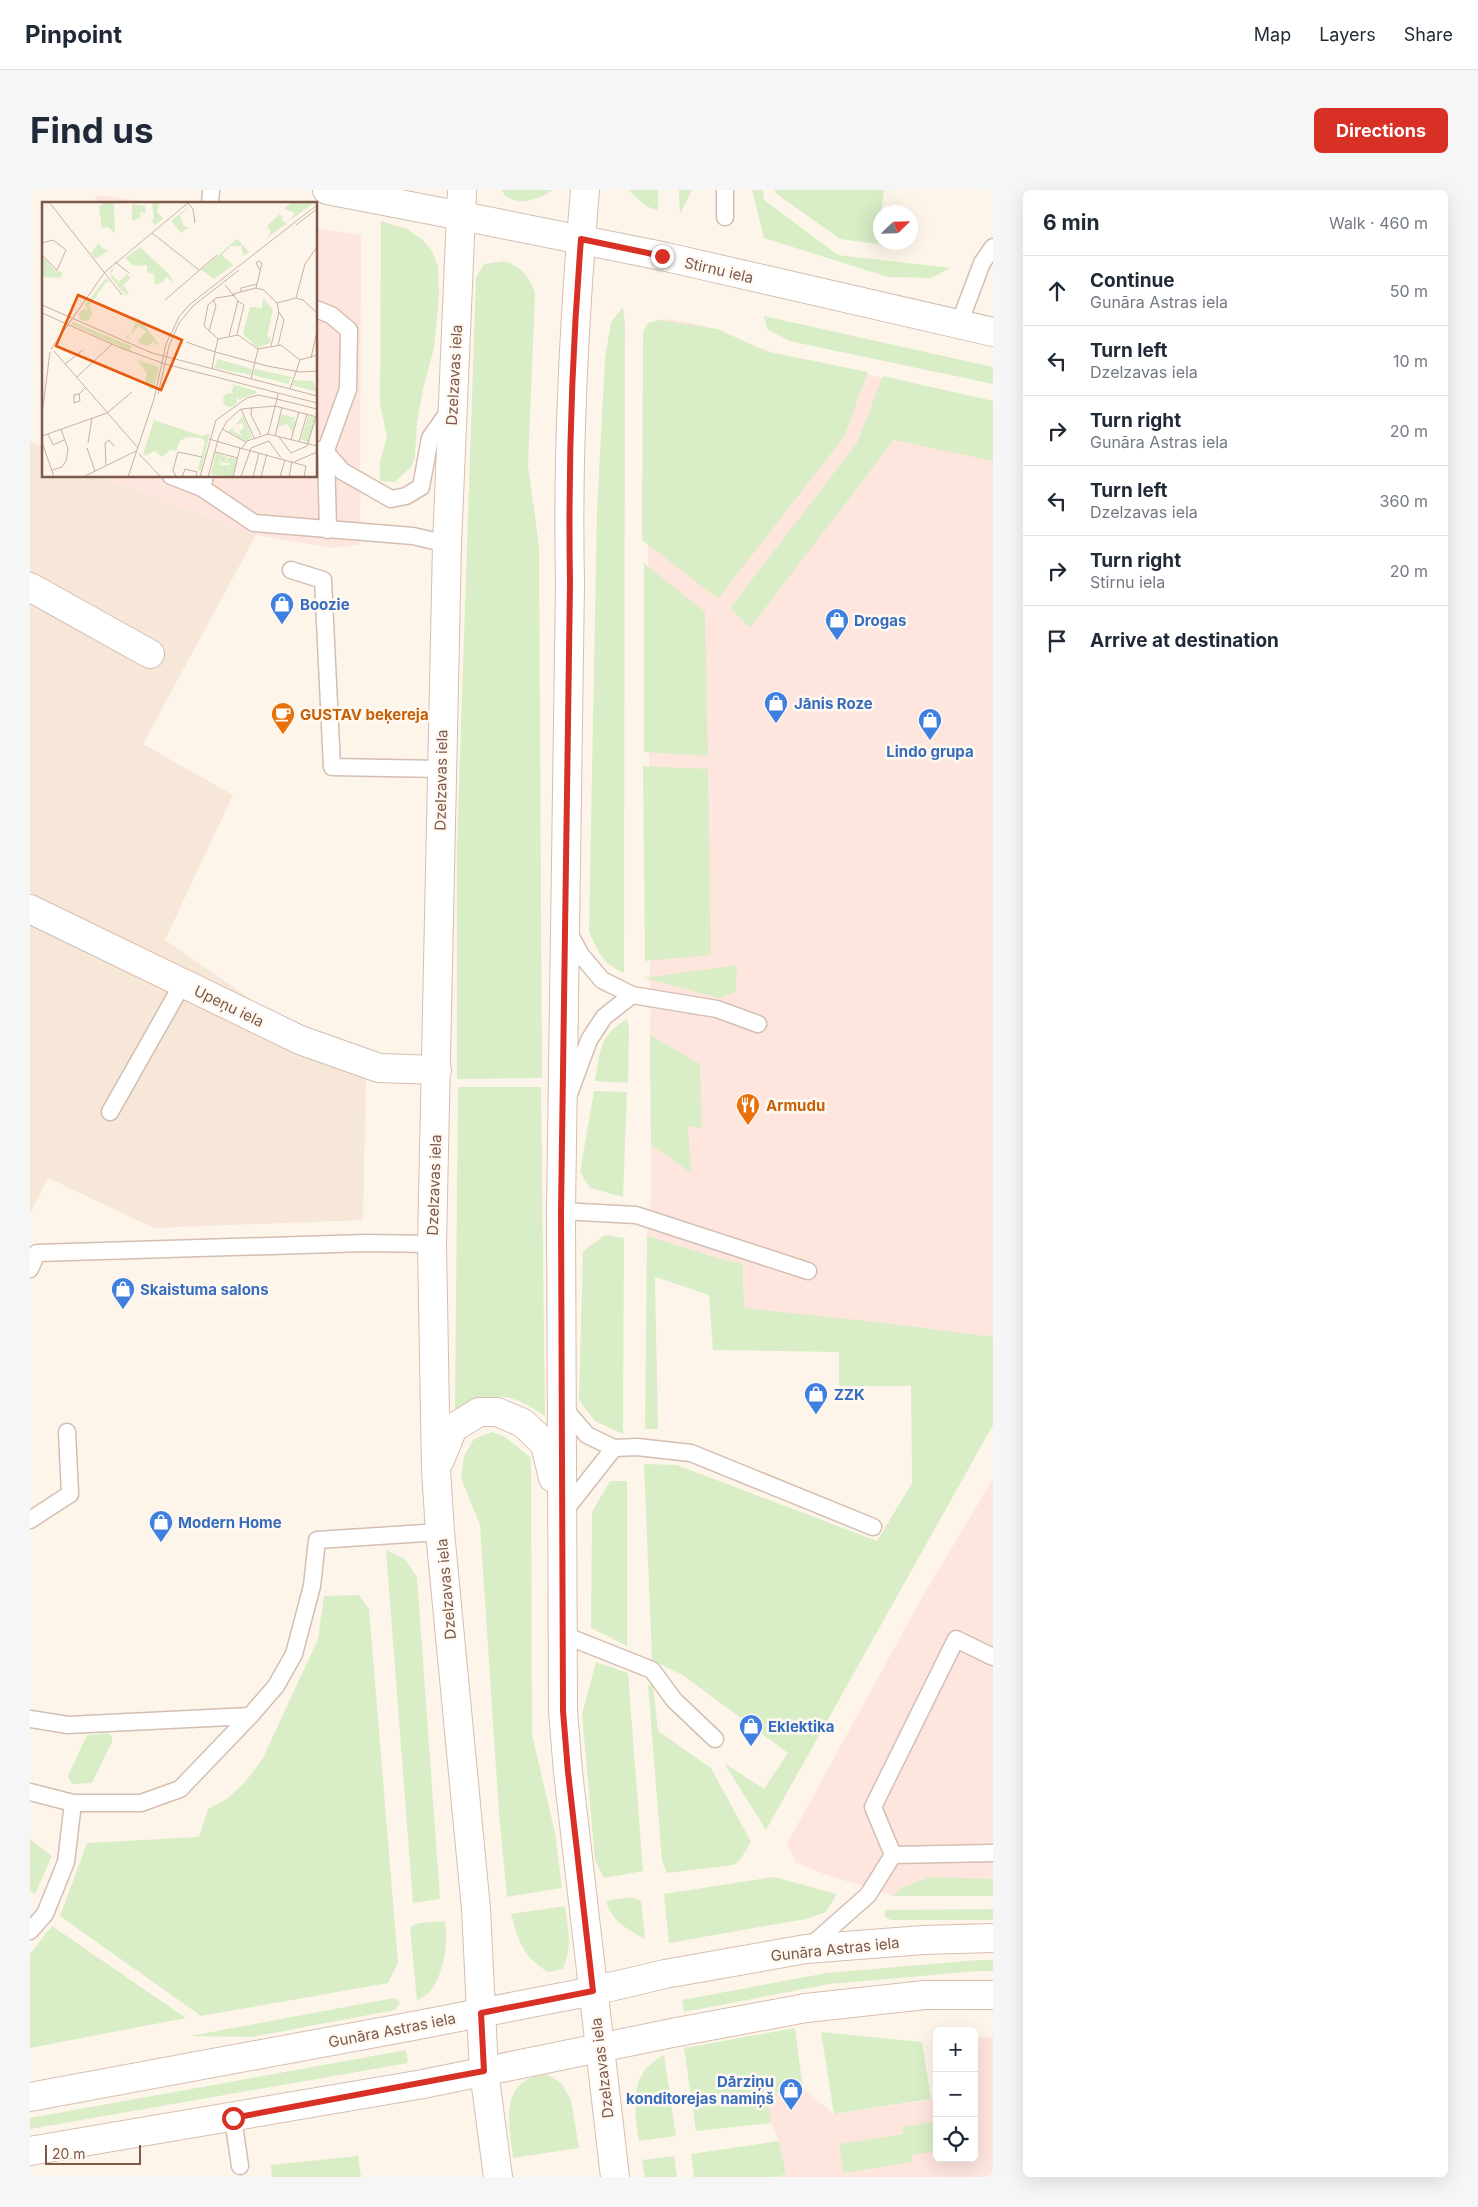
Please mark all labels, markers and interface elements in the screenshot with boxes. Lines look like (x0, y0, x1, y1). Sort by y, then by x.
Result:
text: Pinpoint (25, 20, 122, 49)
text: Map (1254, 24, 1291, 45)
text: Layers (1319, 24, 1376, 45)
text: Share (1404, 24, 1453, 45)
button: Directions (1314, 108, 1448, 153)
text: Find us (30, 109, 154, 151)
inset map (42, 202, 318, 478)
north arrow (873, 205, 918, 250)
text: 6 min (1043, 210, 1100, 235)
text: Walk · 460 m (1329, 213, 1428, 233)
route end (651, 245, 674, 268)
street label: Stirnu iela (683, 253, 755, 287)
text: Continue (1090, 269, 1175, 292)
icon: ahead (1043, 277, 1071, 305)
text: 50 m (1390, 281, 1428, 301)
text: Gunāra Astras iela (1090, 292, 1228, 312)
street label: Dzelzavas iela (442, 324, 466, 426)
text: Turn left (1090, 339, 1168, 362)
icon: left (1043, 347, 1071, 375)
text: 10 m (1393, 351, 1428, 371)
text: Dzelzavas iela (1090, 362, 1198, 382)
text: Turn right (1090, 409, 1181, 432)
icon: right (1043, 417, 1071, 445)
text: 20 m (1390, 421, 1428, 441)
text: Gunāra Astras iela (1090, 432, 1228, 452)
text: Turn left (1090, 479, 1168, 502)
icon: left (1043, 487, 1071, 515)
text: 360 m (1380, 491, 1428, 511)
text: Dzelzavas iela (1090, 502, 1198, 522)
text: Turn right (1090, 549, 1181, 572)
icon: right (1043, 557, 1071, 585)
text: 20 m (1390, 561, 1428, 581)
text: Stirnu iela (1090, 572, 1165, 592)
shop icon: Boozie (269, 591, 295, 625)
place label: Boozie (300, 595, 350, 614)
shop icon: Drogas (824, 607, 850, 641)
place label: Drogas (854, 611, 906, 630)
icon: arrive (1043, 627, 1071, 655)
text: Arrive at destination (1090, 629, 1279, 652)
shop icon: Jānis Roze (763, 690, 789, 724)
place label: Jānis Roze (794, 694, 873, 713)
cafe icon: GUSTAV beķereja (270, 701, 296, 735)
place label: GUSTAV beķereja (300, 705, 429, 724)
shop icon: Lindo grupa (917, 707, 943, 741)
street label: Dzelzavas iela (431, 729, 451, 831)
place label: Lindo grupa (886, 742, 974, 761)
street label: Upeņu iela (191, 981, 267, 1031)
restaurant icon: Armudu (735, 1092, 761, 1126)
place label: Armudu (766, 1096, 825, 1115)
street label: Dzelzavas iela (423, 1134, 445, 1236)
shop icon: Skaistuma salons (110, 1276, 136, 1310)
place label: Skaistuma salons (140, 1280, 269, 1299)
shop icon: ZZK (803, 1381, 829, 1415)
place label: ZZK (834, 1385, 865, 1404)
shop icon: Modern Home (148, 1509, 174, 1543)
place label: Modern Home (178, 1513, 282, 1532)
street label: Dzelzavas iela (432, 1538, 460, 1640)
shop icon: Eklektika (738, 1713, 764, 1747)
place label: Eklektika (768, 1717, 834, 1736)
street label: Gunāra Astras iela (770, 1933, 900, 1965)
street label: Gunāra Astras iela (327, 2008, 457, 2052)
street label: Dzelzavas iela (586, 2017, 618, 2119)
map controls (933, 2027, 978, 2162)
button: + (933, 2027, 978, 2072)
place label: Dārziņu konditorejas namiņš (626, 2072, 774, 2108)
button: − (933, 2072, 978, 2117)
shop icon: Dārziņu konditorejas namiņš (778, 2077, 804, 2111)
route start (222, 2107, 245, 2130)
button: locate (933, 2117, 978, 2162)
scale bar (45, 2142, 141, 2165)
text: 20 m (52, 2145, 86, 2162)

